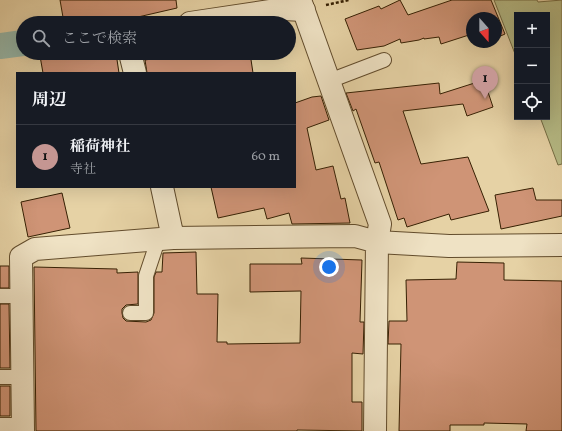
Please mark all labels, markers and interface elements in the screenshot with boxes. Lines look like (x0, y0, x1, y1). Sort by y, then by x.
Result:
north arrow (466, 12, 502, 48)
map controls (514, 12, 550, 120)
button: + (514, 12, 550, 48)
search box (16, 16, 296, 60)
icon: search (30, 27, 52, 49)
text: ここで検索 (62, 29, 137, 50)
button: − (514, 48, 550, 84)
pin: 1 (472, 66, 498, 99)
button: locate (514, 84, 550, 120)
text: 周辺 (32, 89, 66, 112)
text: 稲荷神社 (70, 137, 130, 158)
text: 1 (42, 148, 48, 166)
text: 60 m (252, 148, 280, 166)
text: 寺社 (70, 161, 96, 179)
your location (319, 257, 339, 277)

